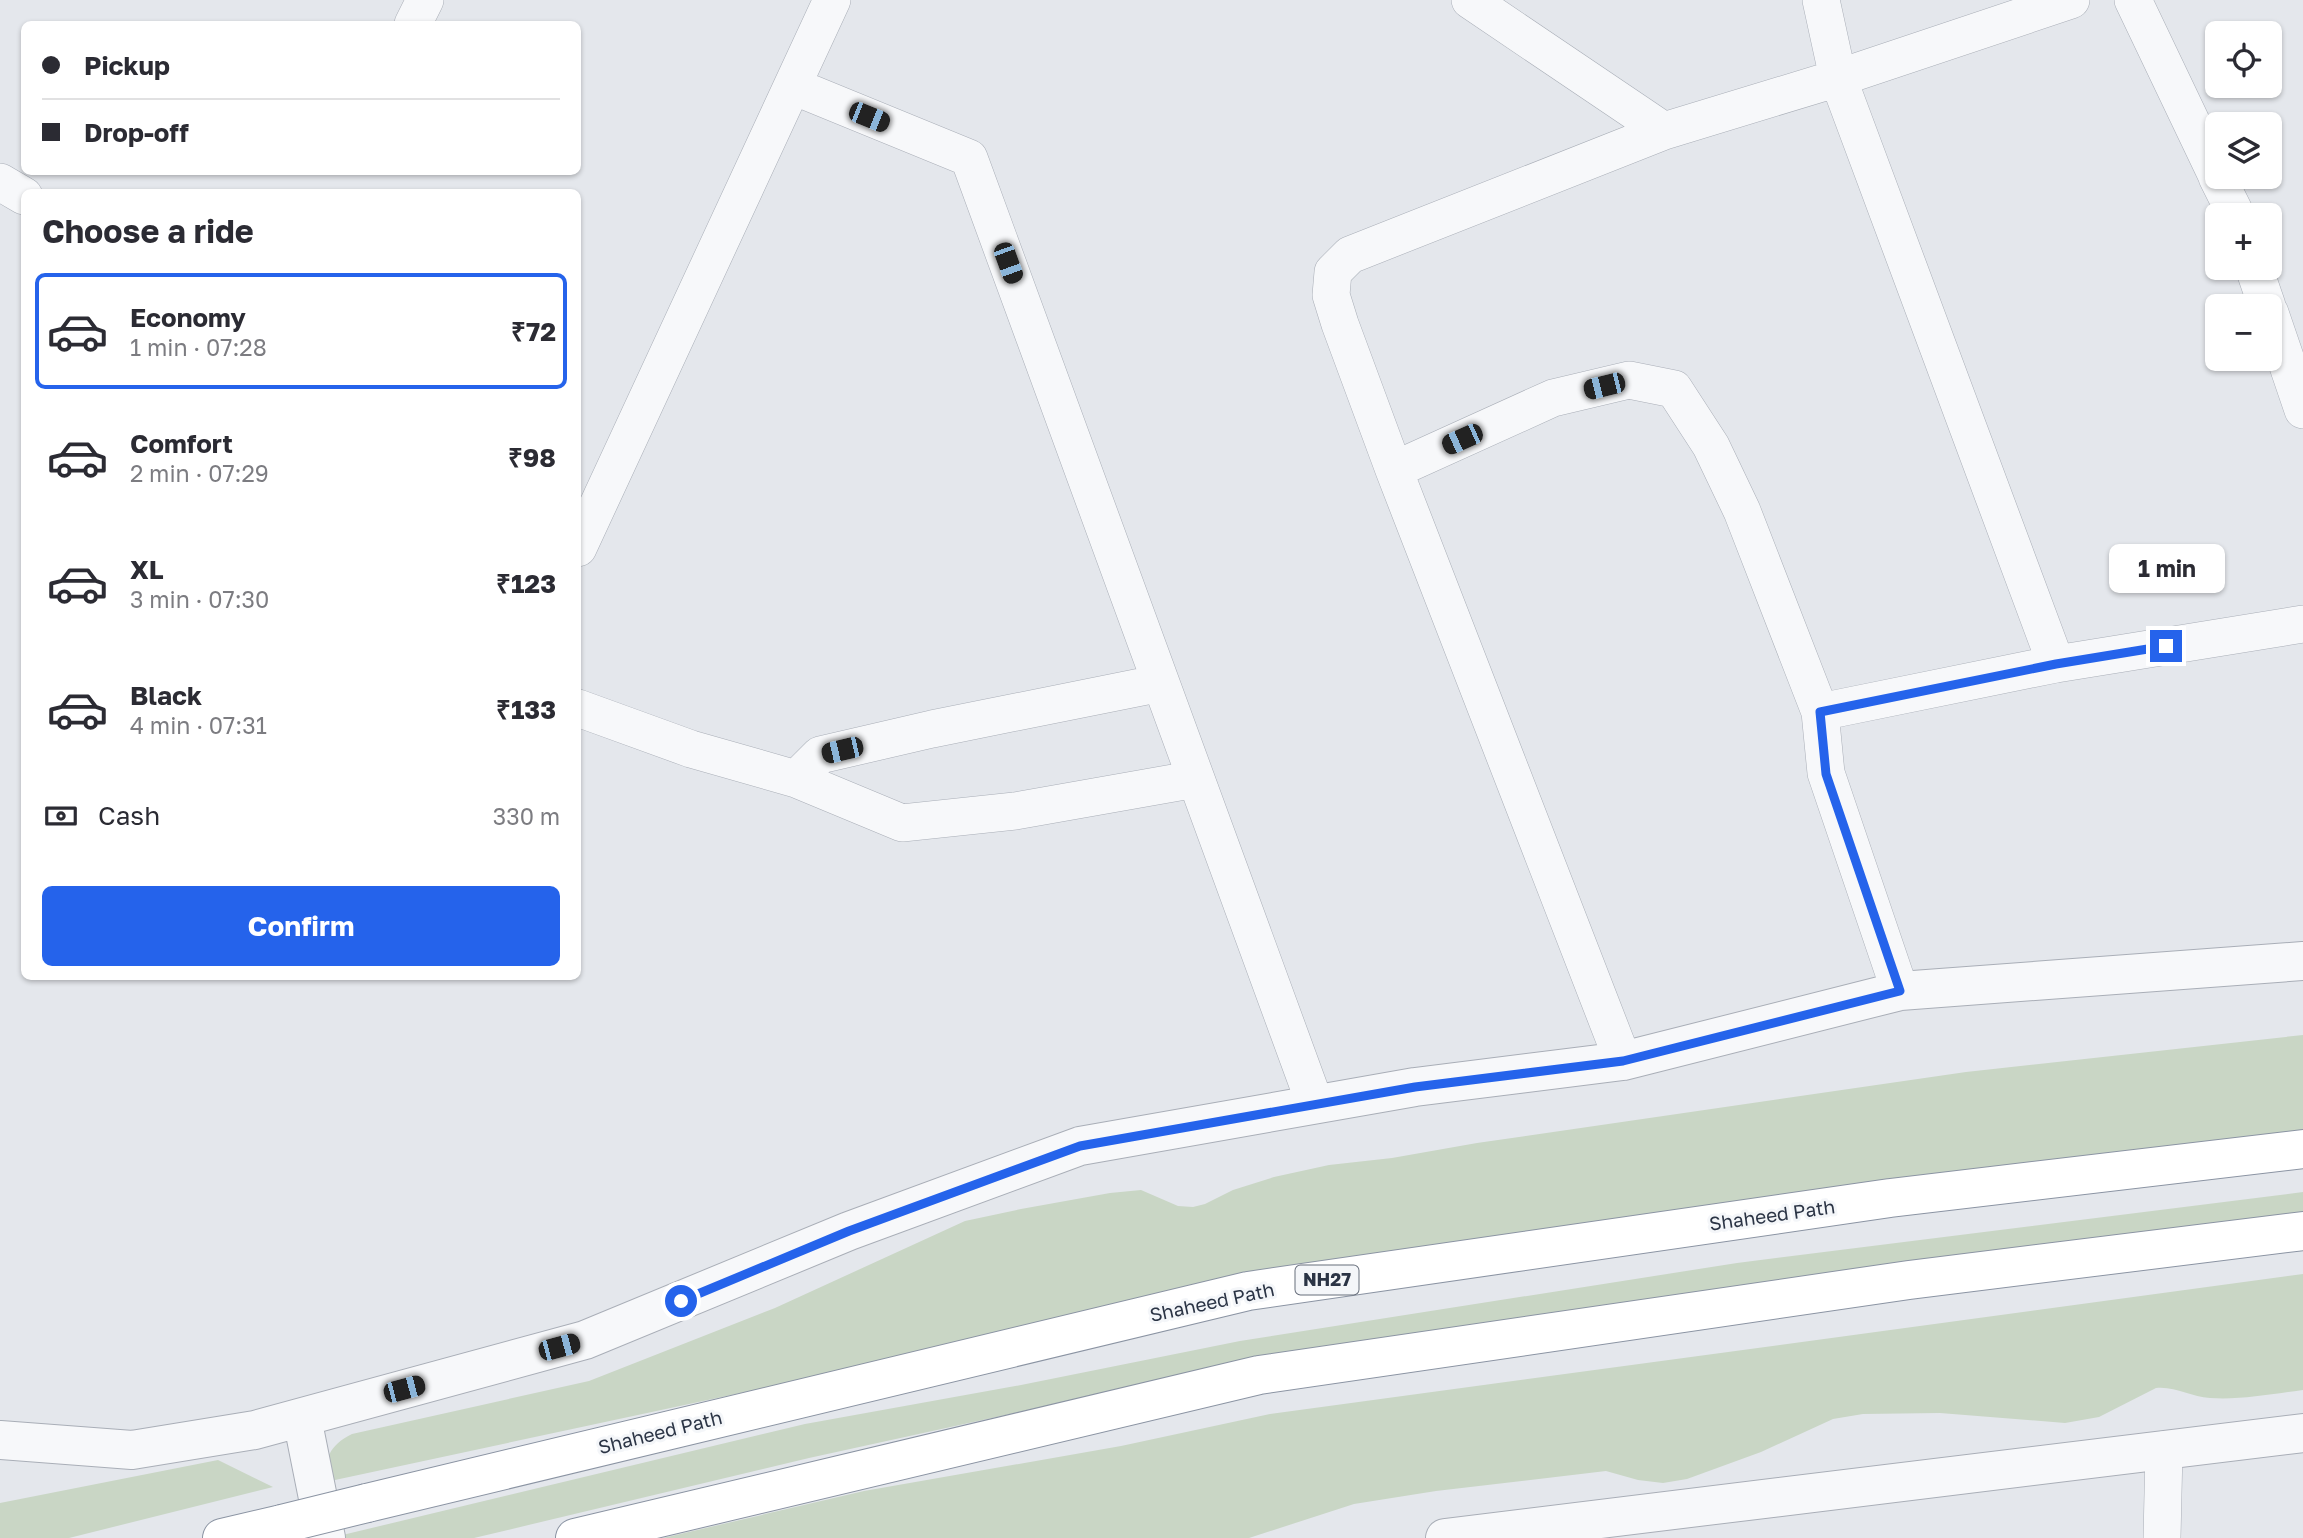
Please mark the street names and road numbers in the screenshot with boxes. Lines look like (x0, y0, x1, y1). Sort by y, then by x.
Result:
street label: Shaheed Path (1708, 1194, 1836, 1235)
road number: NH27 (1296, 1266, 1358, 1294)
street label: Shaheed Path (1147, 1277, 1276, 1326)
street label: Shaheed Path (596, 1405, 724, 1458)

